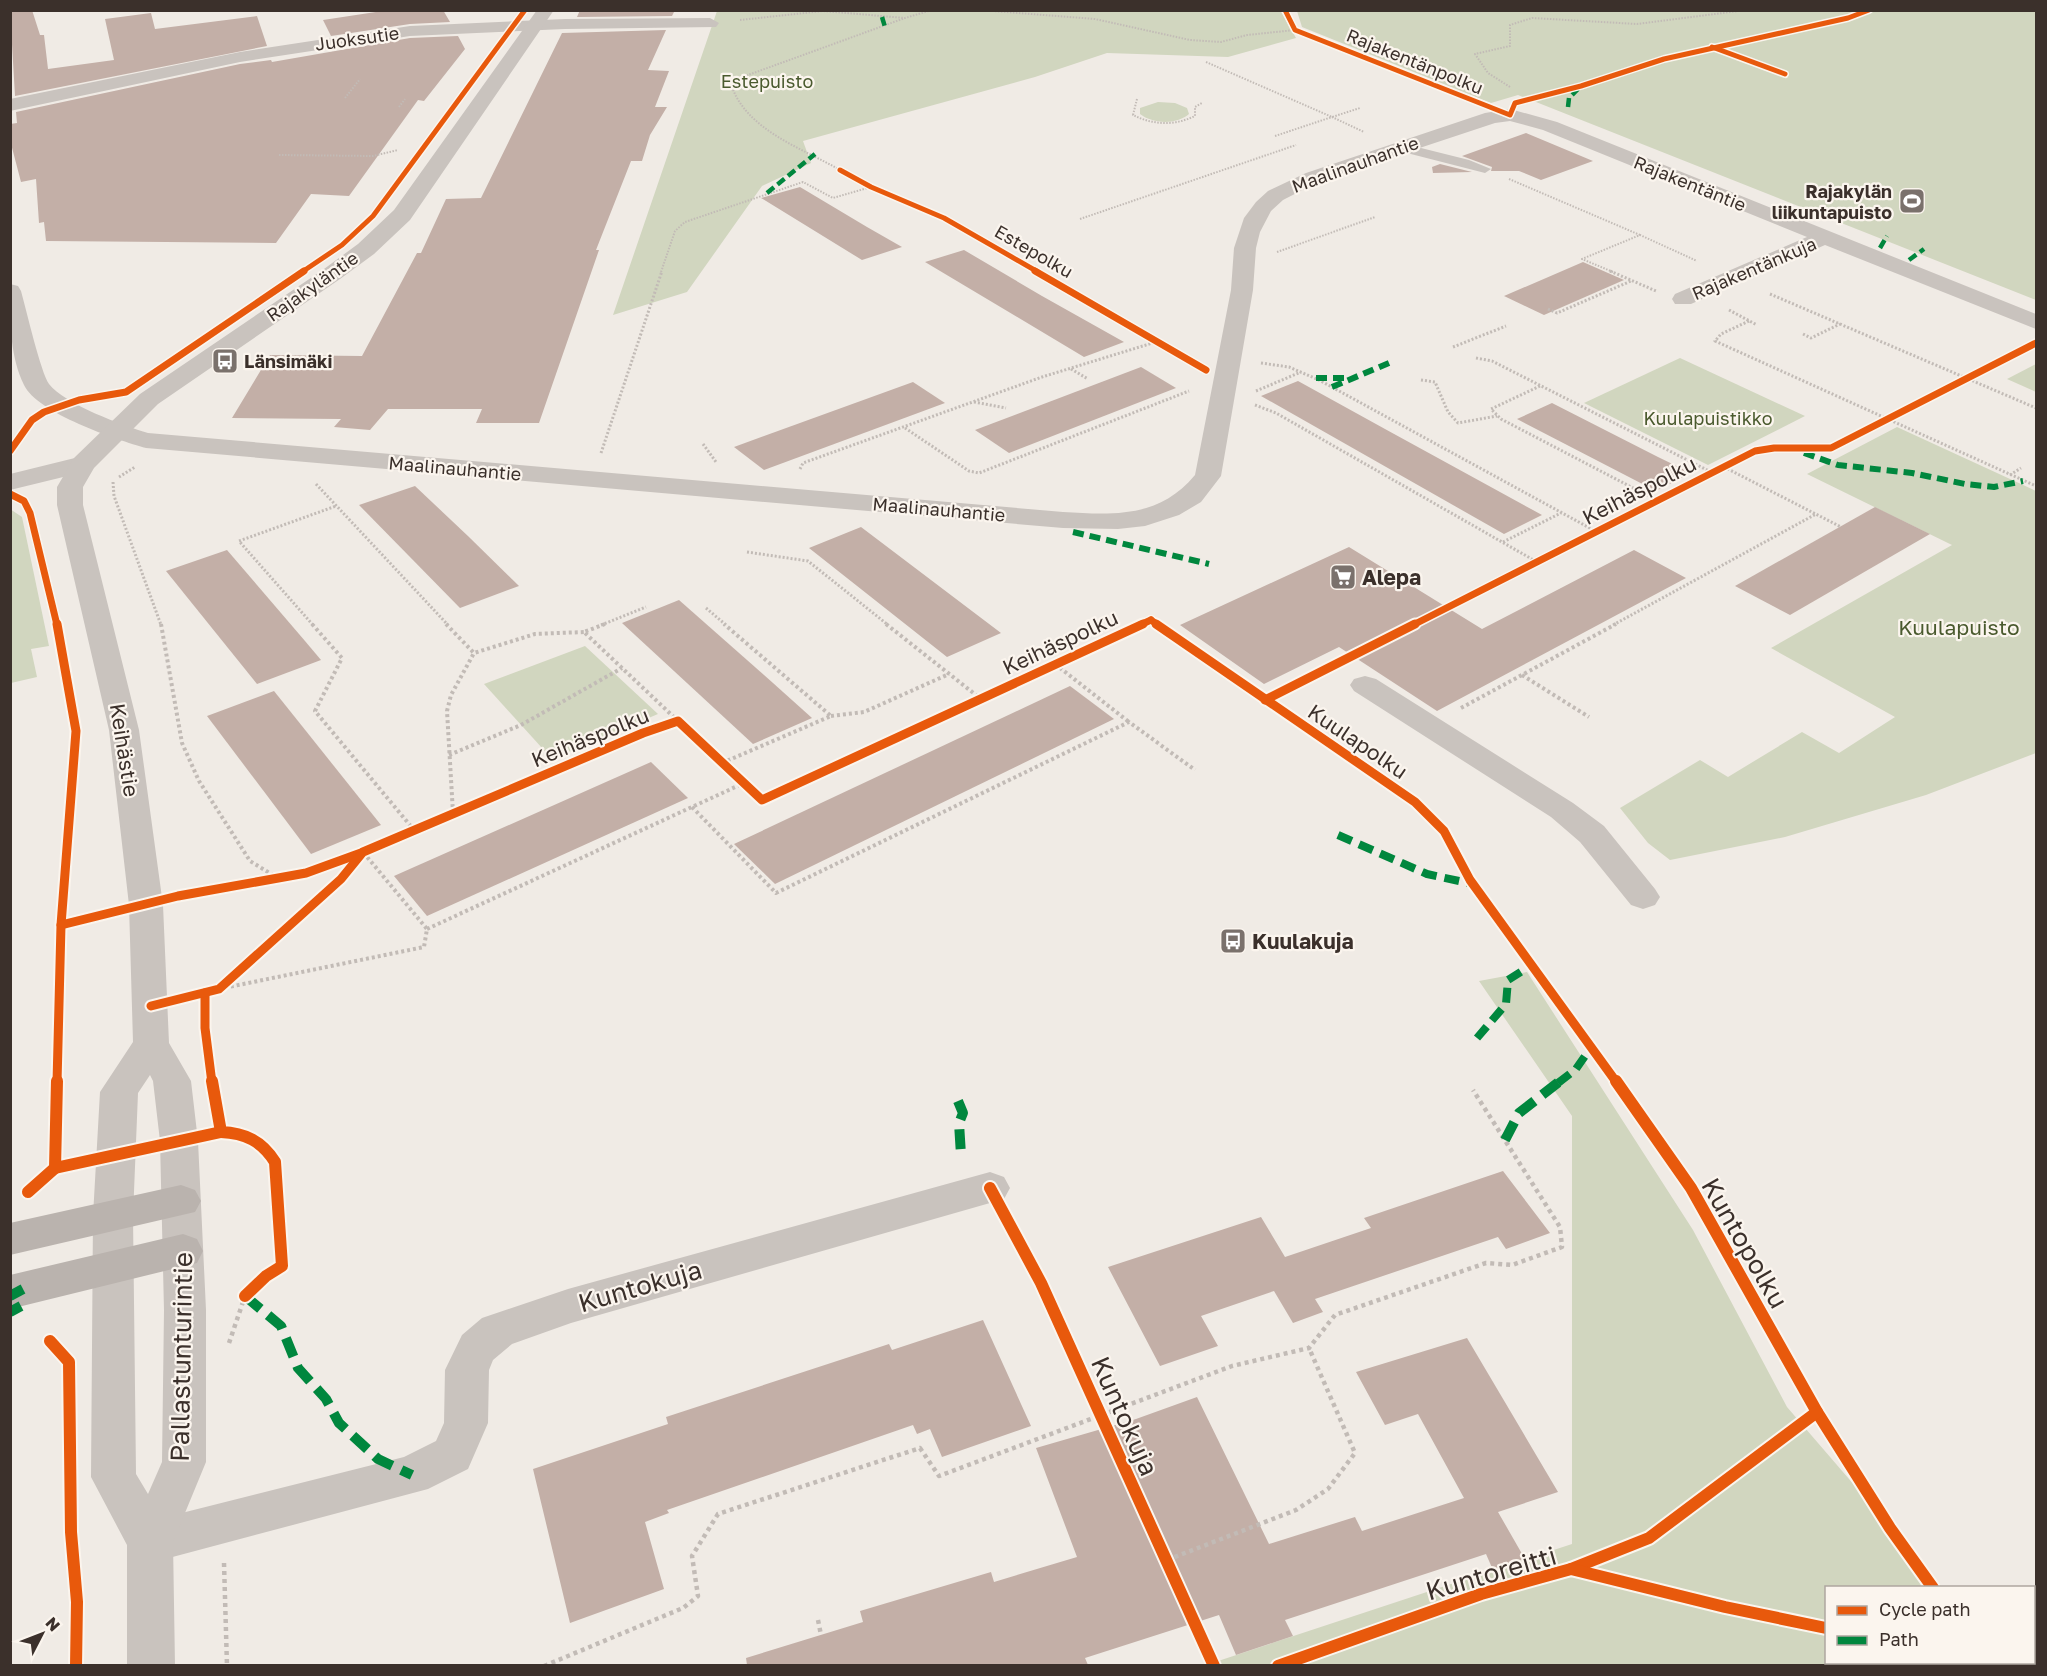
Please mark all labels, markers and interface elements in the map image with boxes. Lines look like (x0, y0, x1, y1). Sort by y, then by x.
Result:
street label: Juoksutie (314, 21, 400, 55)
street label: Rajakentänpolku (1343, 24, 1487, 98)
park label: Estepuisto (721, 70, 813, 92)
street label: Maalinauhantie (1289, 131, 1421, 197)
street label: Rajakentäntie (1631, 150, 1749, 216)
place label: Rajakylän liikuntapuisto (1772, 180, 1892, 223)
sports icon: Rajakylän liikuntapuisto (1897, 186, 1927, 216)
street label: Estepolku (991, 220, 1077, 282)
street label: Rajakentänkuja (1689, 232, 1819, 304)
street label: Rajakyläntie (262, 246, 362, 326)
bus stop icon: Länsimäki (210, 346, 240, 376)
place label: Länsimäki (244, 350, 332, 372)
park label: Kuulapuistikko (1644, 407, 1772, 429)
street label: Keihäspolku (1578, 450, 1700, 530)
street label: Maalinauhantie (388, 451, 522, 485)
street label: Maalinauhantie (872, 492, 1006, 526)
supermarket icon: Alepa (1328, 562, 1358, 592)
place label: Alepa (1362, 564, 1421, 590)
street label: Keihäspolku (998, 604, 1122, 680)
park label: Kuulapuisto (1898, 614, 2020, 640)
street label: Kuulapolku (1303, 698, 1413, 784)
street label: Keihästie (105, 702, 145, 798)
street label: Keihäspolku (527, 702, 653, 772)
bus stop icon: Kuulakuja (1218, 926, 1248, 956)
place label: Kuulakuja (1252, 928, 1354, 954)
street label: Kuntopolku (1695, 1172, 1795, 1314)
street label: Pallastunturintie (164, 1252, 198, 1462)
street label: Kuntokuja (575, 1254, 705, 1318)
street label: Kuntokuja (1085, 1352, 1165, 1480)
street label: Kuntoreitti (1422, 1540, 1560, 1606)
legend (1825, 1586, 2035, 1664)
text: Cycle path (1879, 1598, 1971, 1620)
north arrow (12, 1604, 72, 1664)
text: N (42, 1613, 65, 1635)
text: Path (1879, 1628, 1919, 1650)

